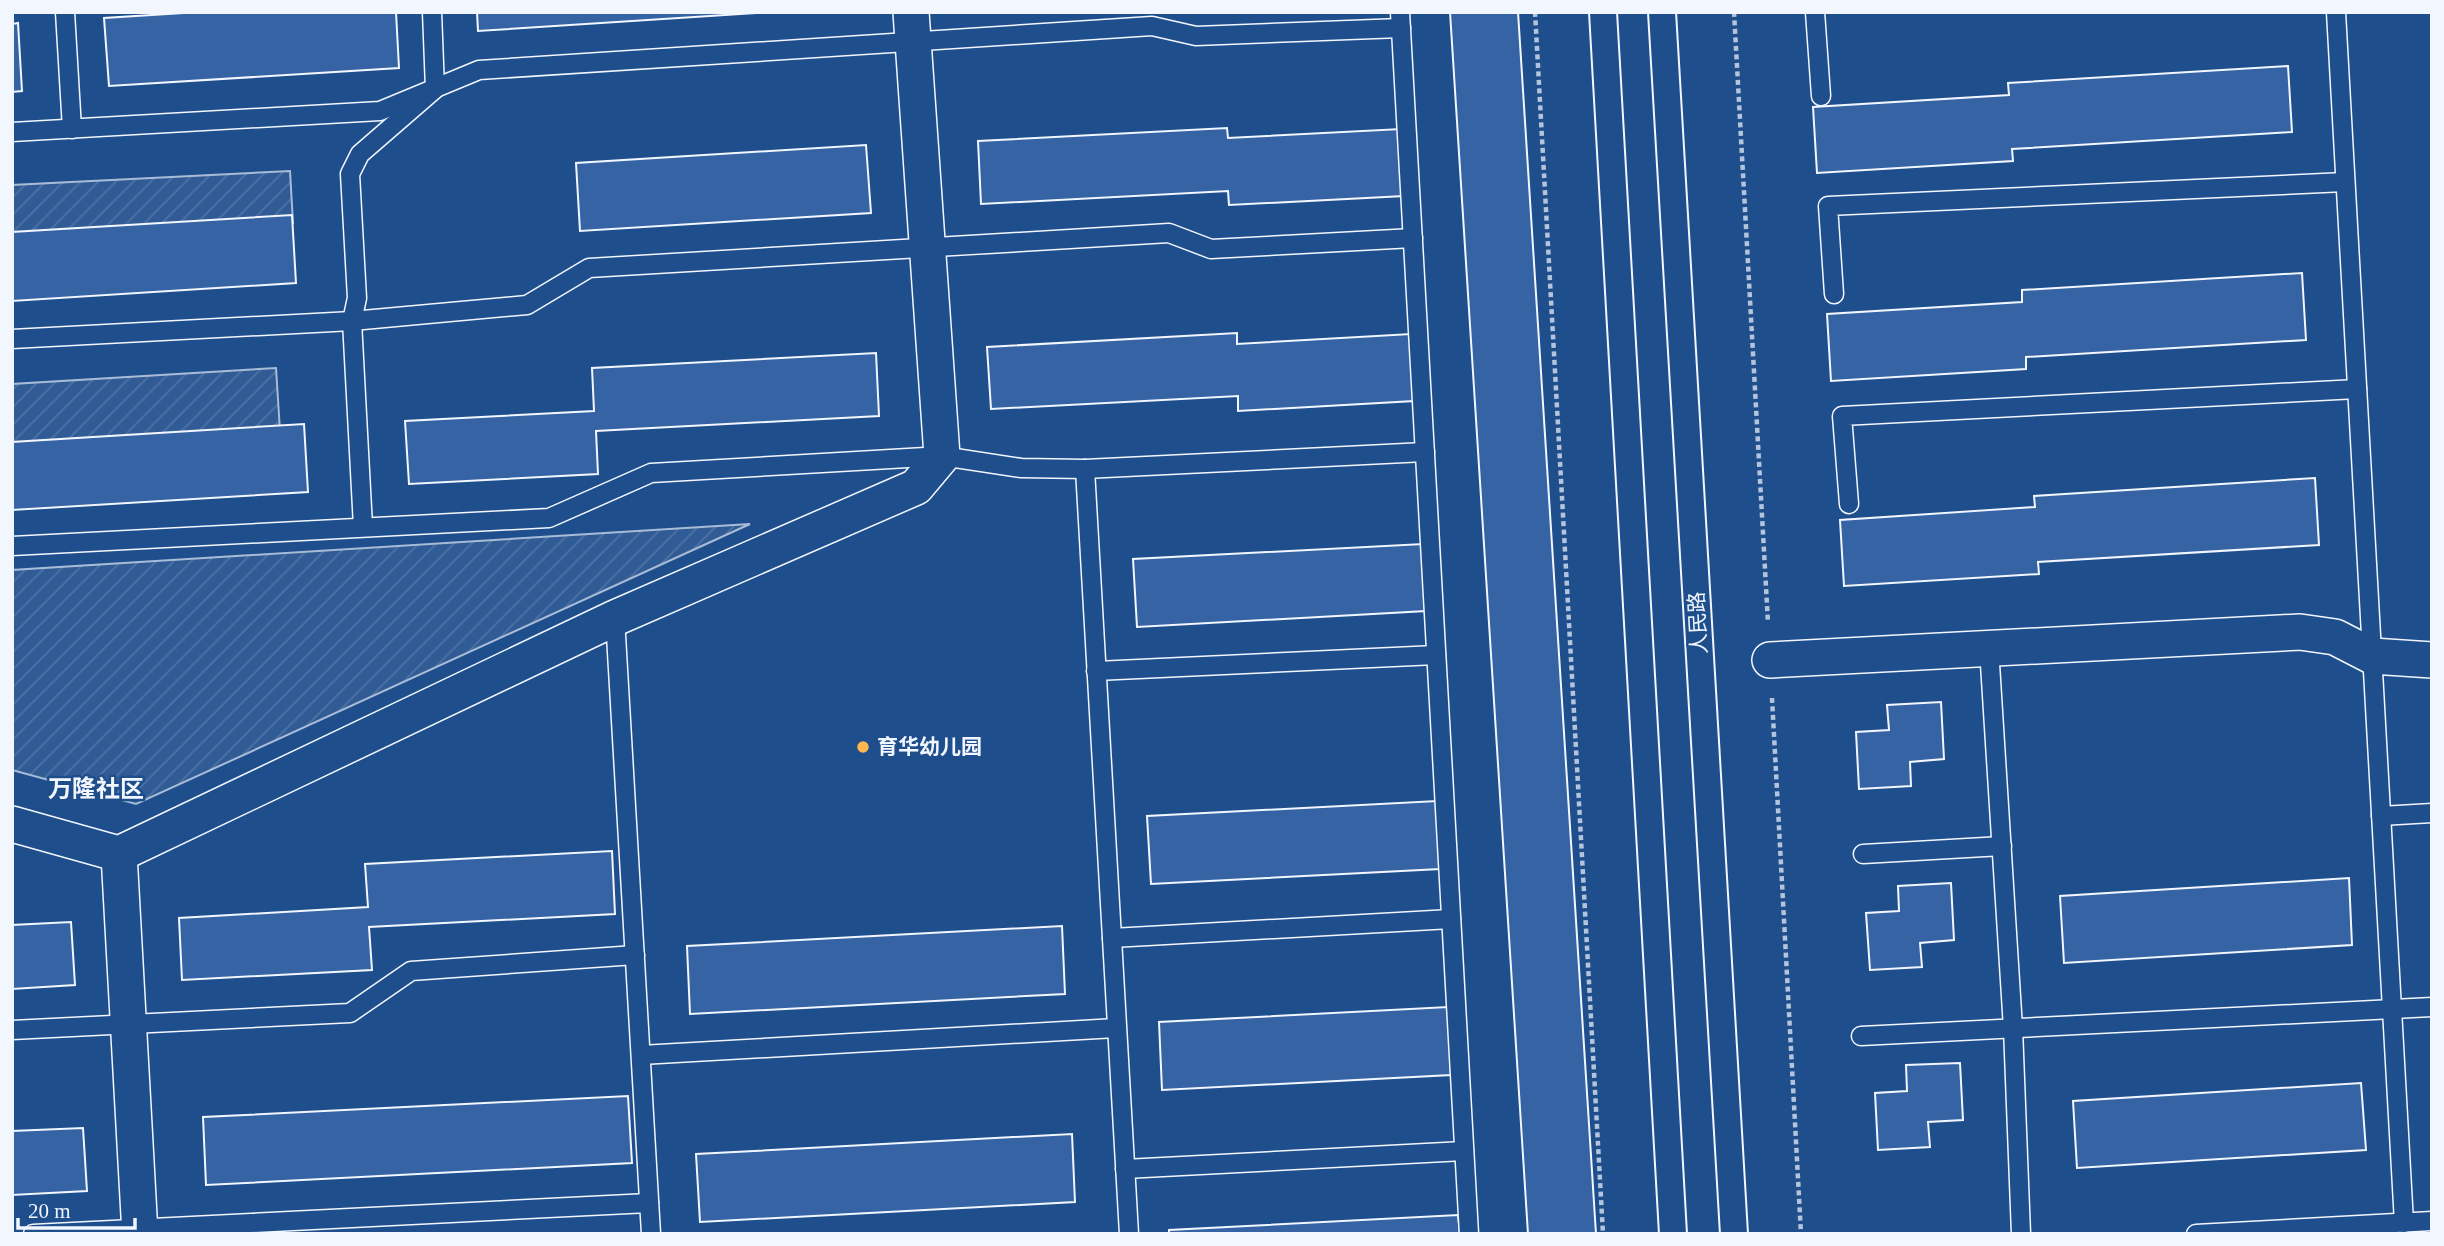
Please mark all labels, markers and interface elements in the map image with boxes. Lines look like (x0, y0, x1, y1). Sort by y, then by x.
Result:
street label: 人民路 (1684, 591, 1712, 655)
place label: 育华幼儿园 (877, 735, 982, 759)
marker: 育华幼儿园 (855, 739, 871, 755)
district label: 万隆社区 (48, 776, 144, 802)
scale bar (18, 1186, 135, 1230)
text: 20 m (28, 1199, 71, 1223)

